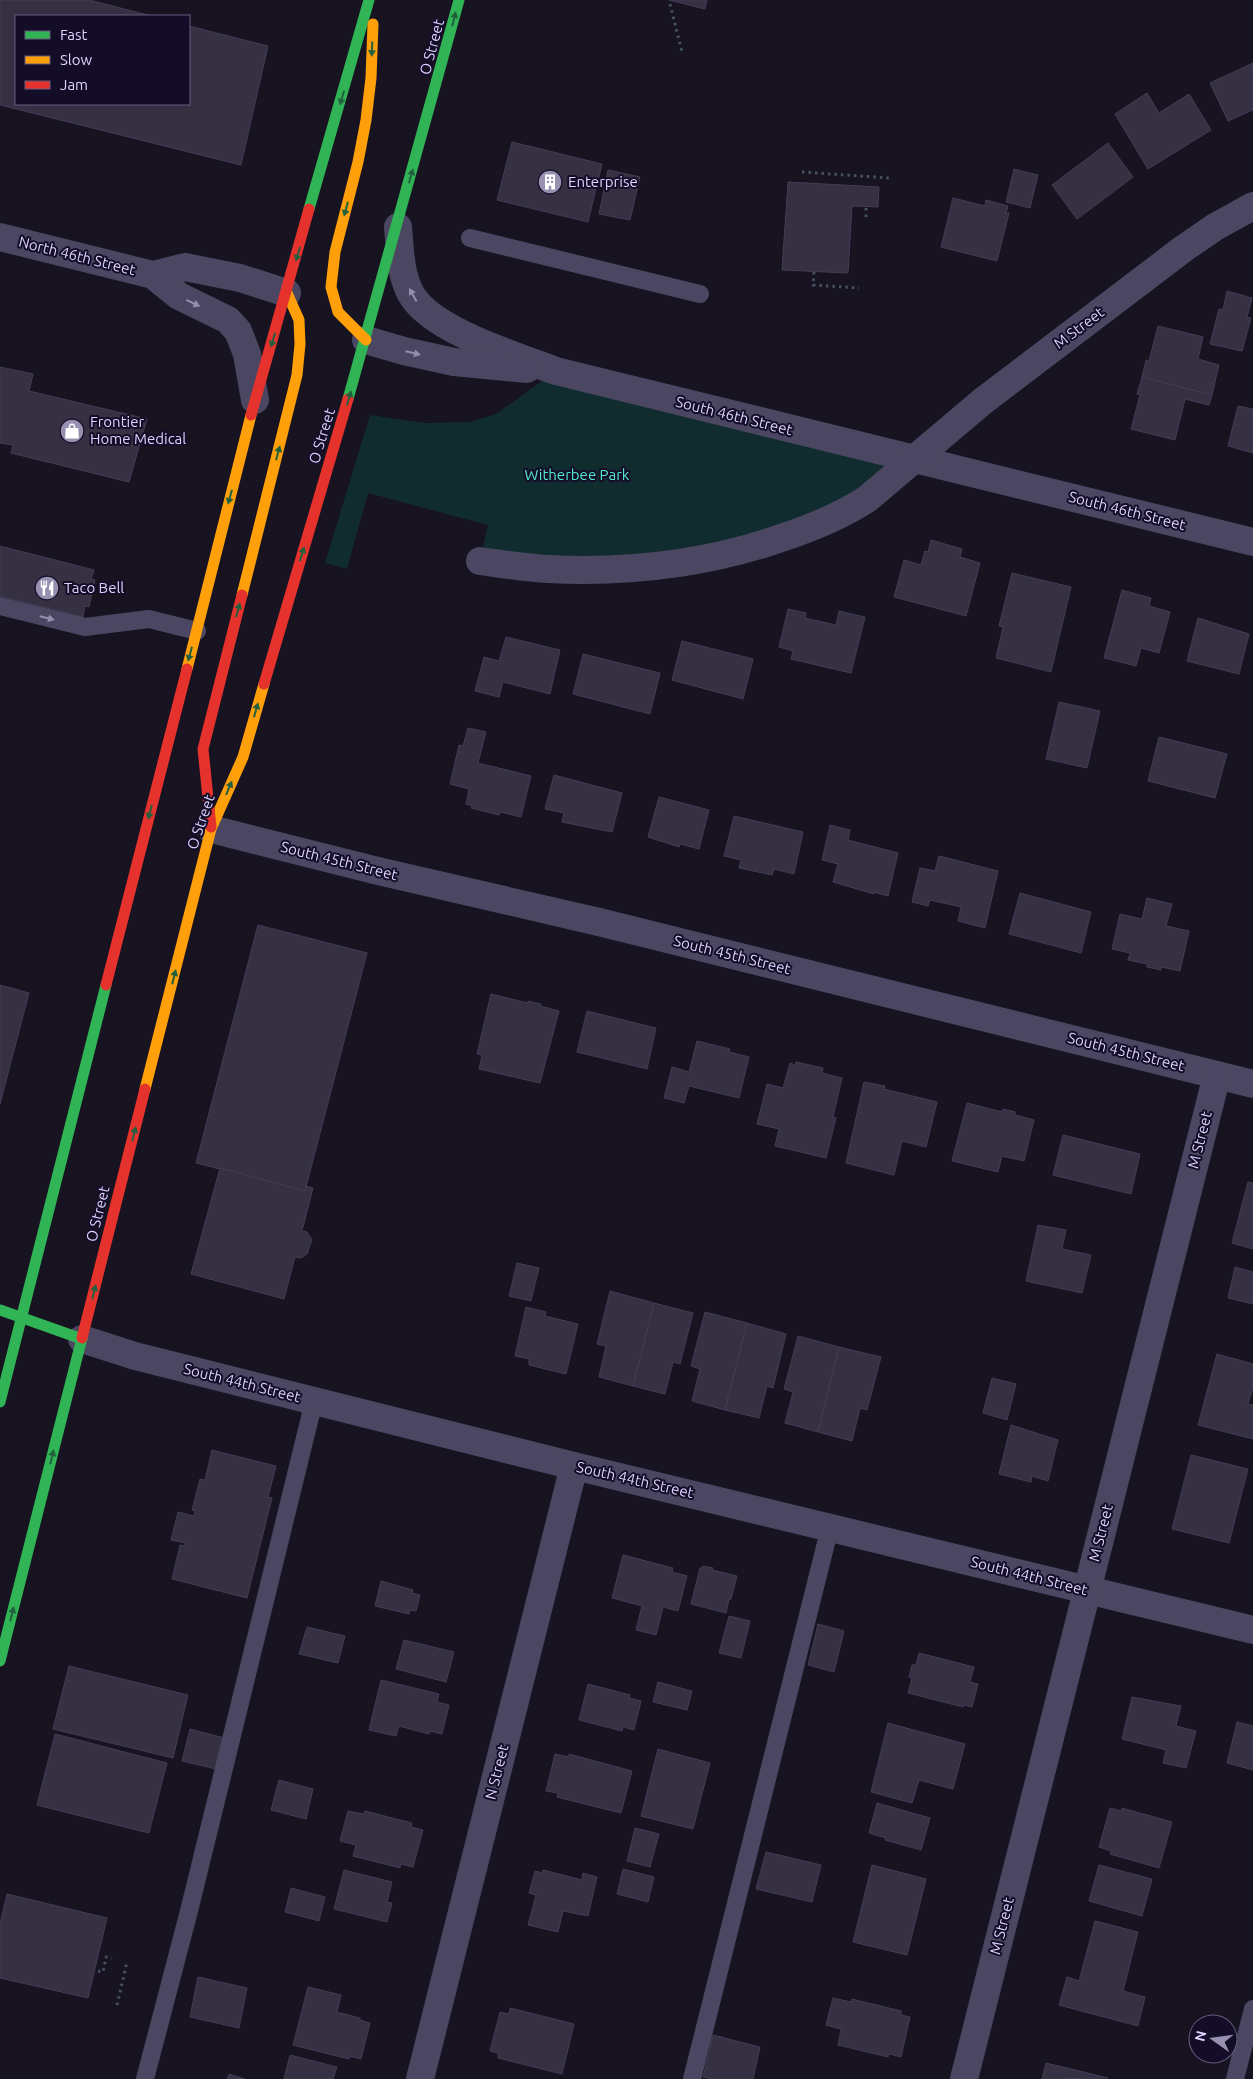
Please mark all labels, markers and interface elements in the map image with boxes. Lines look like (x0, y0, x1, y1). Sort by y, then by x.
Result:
one-way arrow (450, 12, 458, 27)
legend (15, 15, 190, 105)
street label: O Street (416, 17, 447, 77)
text: Fast (60, 26, 88, 43)
one-way arrow (368, 41, 376, 57)
text: Slow (60, 51, 93, 68)
text: Jam (60, 76, 88, 93)
one-way arrow (337, 90, 345, 105)
one-way arrow (407, 168, 415, 183)
building icon: Enterprise (537, 169, 563, 195)
place label: Enterprise (568, 173, 638, 190)
one-way arrow (342, 201, 350, 216)
street label: North 46th Street (17, 233, 137, 278)
one-way arrow (293, 247, 301, 262)
one-way arrow (409, 287, 417, 302)
one-way arrow (186, 299, 200, 307)
street label: M Street (1050, 303, 1107, 352)
one-way arrow (268, 333, 276, 348)
one-way arrow (406, 349, 421, 357)
one-way arrow (345, 391, 353, 406)
street label: South 46th Street (674, 393, 794, 438)
street label: O Street (305, 406, 338, 466)
place label: Frontier Home Medical (90, 413, 186, 447)
shop icon: Frontier Home Medical (59, 418, 85, 444)
one-way arrow (274, 445, 282, 460)
park label: Witherbee Park (525, 466, 630, 483)
street label: South 46th Street (1067, 488, 1187, 533)
one-way arrow (226, 489, 234, 504)
one-way arrow (299, 546, 307, 561)
restaurant icon: Taco Bell (34, 575, 60, 601)
place label: Taco Bell (64, 579, 124, 596)
one-way arrow (234, 603, 242, 618)
one-way arrow (40, 614, 55, 622)
one-way arrow (186, 647, 194, 662)
one-way arrow (253, 702, 261, 717)
one-way arrow (226, 781, 234, 795)
street label: O Street (183, 792, 218, 852)
one-way arrow (146, 804, 154, 819)
street label: South 45th Street (279, 838, 399, 883)
street label: South 45th Street (672, 932, 792, 977)
one-way arrow (170, 969, 178, 984)
street label: South 45th Street (1066, 1029, 1186, 1074)
street label: M Street (1184, 1109, 1215, 1170)
one-way arrow (130, 1127, 138, 1142)
street label: O Street (82, 1184, 113, 1244)
one-way arrow (90, 1284, 98, 1299)
street label: South 44th Street (182, 1360, 302, 1405)
one-way arrow (48, 1449, 56, 1464)
street label: South 44th Street (575, 1458, 695, 1501)
street label: M Street (1085, 1502, 1116, 1563)
street label: South 44th Street (969, 1553, 1089, 1598)
one-way arrow (8, 1607, 16, 1622)
street label: N Street (481, 1743, 512, 1801)
street label: M Street (986, 1895, 1017, 1956)
north arrow (1188, 2014, 1238, 2064)
text: N (1191, 2029, 1209, 2043)

